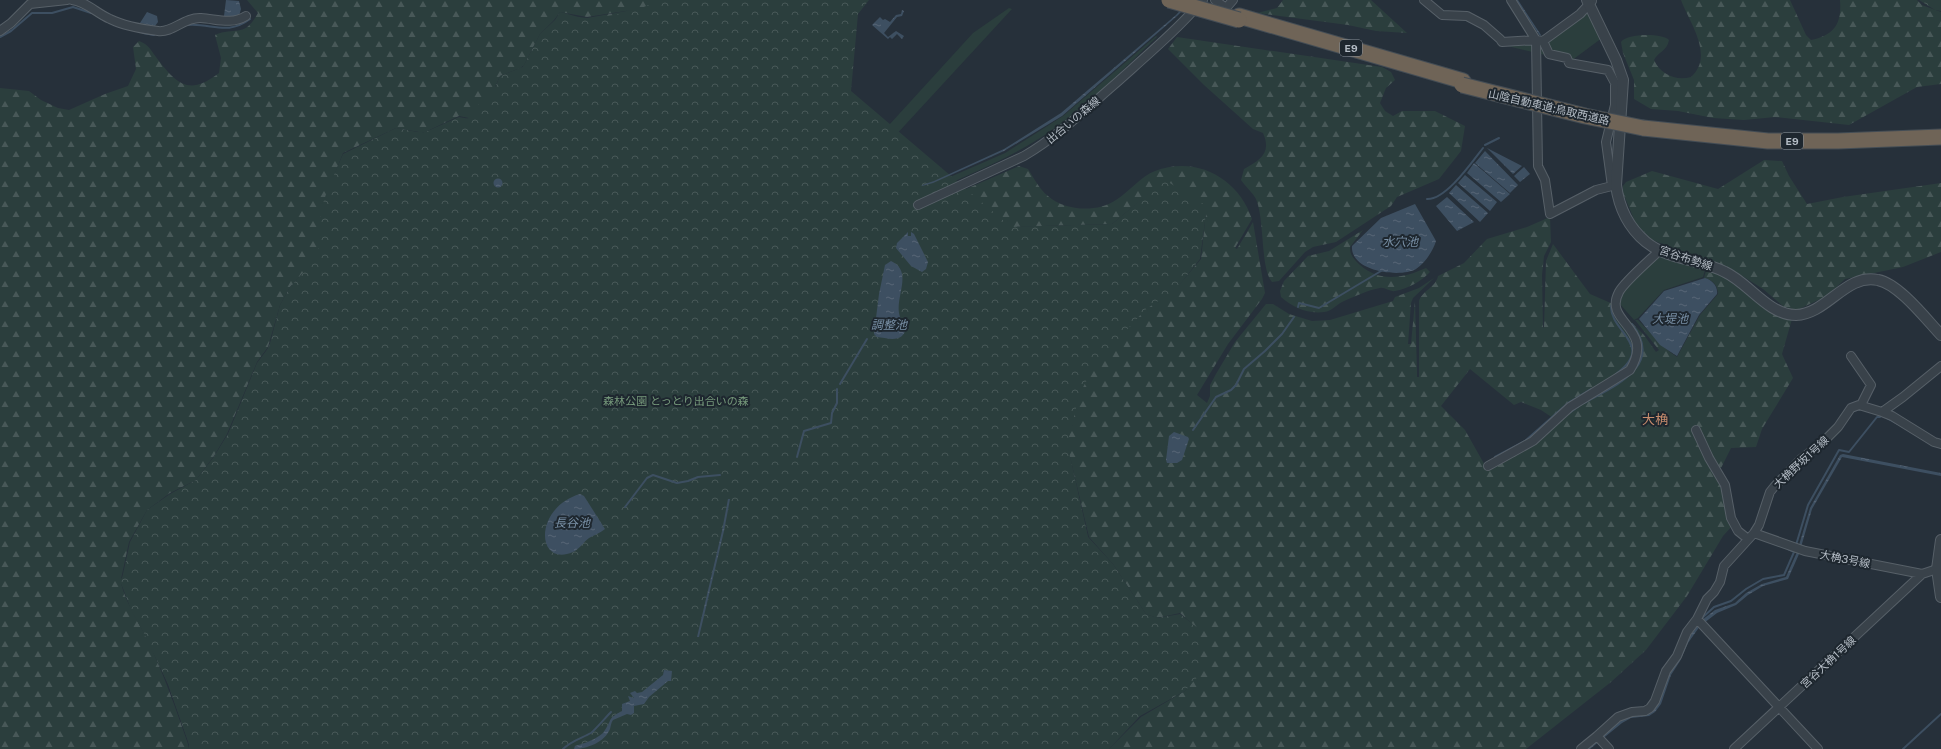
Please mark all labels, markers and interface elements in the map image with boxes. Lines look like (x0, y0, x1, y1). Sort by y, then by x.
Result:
road number: E9 (1340, 40, 1362, 56)
street label: 山陰自動車道;鳥取西道路 (1487, 87, 1611, 127)
street label: 出合いの森線 (1044, 94, 1102, 146)
road number: E9 (1781, 133, 1803, 149)
water label: 水穴池 (1382, 235, 1419, 249)
street label: 宮谷布勢線 (1658, 244, 1714, 272)
water label: 大堤池 (1652, 312, 1689, 326)
water label: 調整池 (871, 318, 908, 332)
park label: 森林公園 とっとり出合いの森 (603, 395, 749, 407)
district label: 大桷 (1642, 412, 1668, 427)
street label: 大桷野坂1号線 (1771, 434, 1831, 490)
water label: 長谷池 (554, 516, 591, 530)
street label: 大桷3号線 (1819, 548, 1871, 570)
street label: 宮谷大桷1号線 (1798, 634, 1858, 690)

